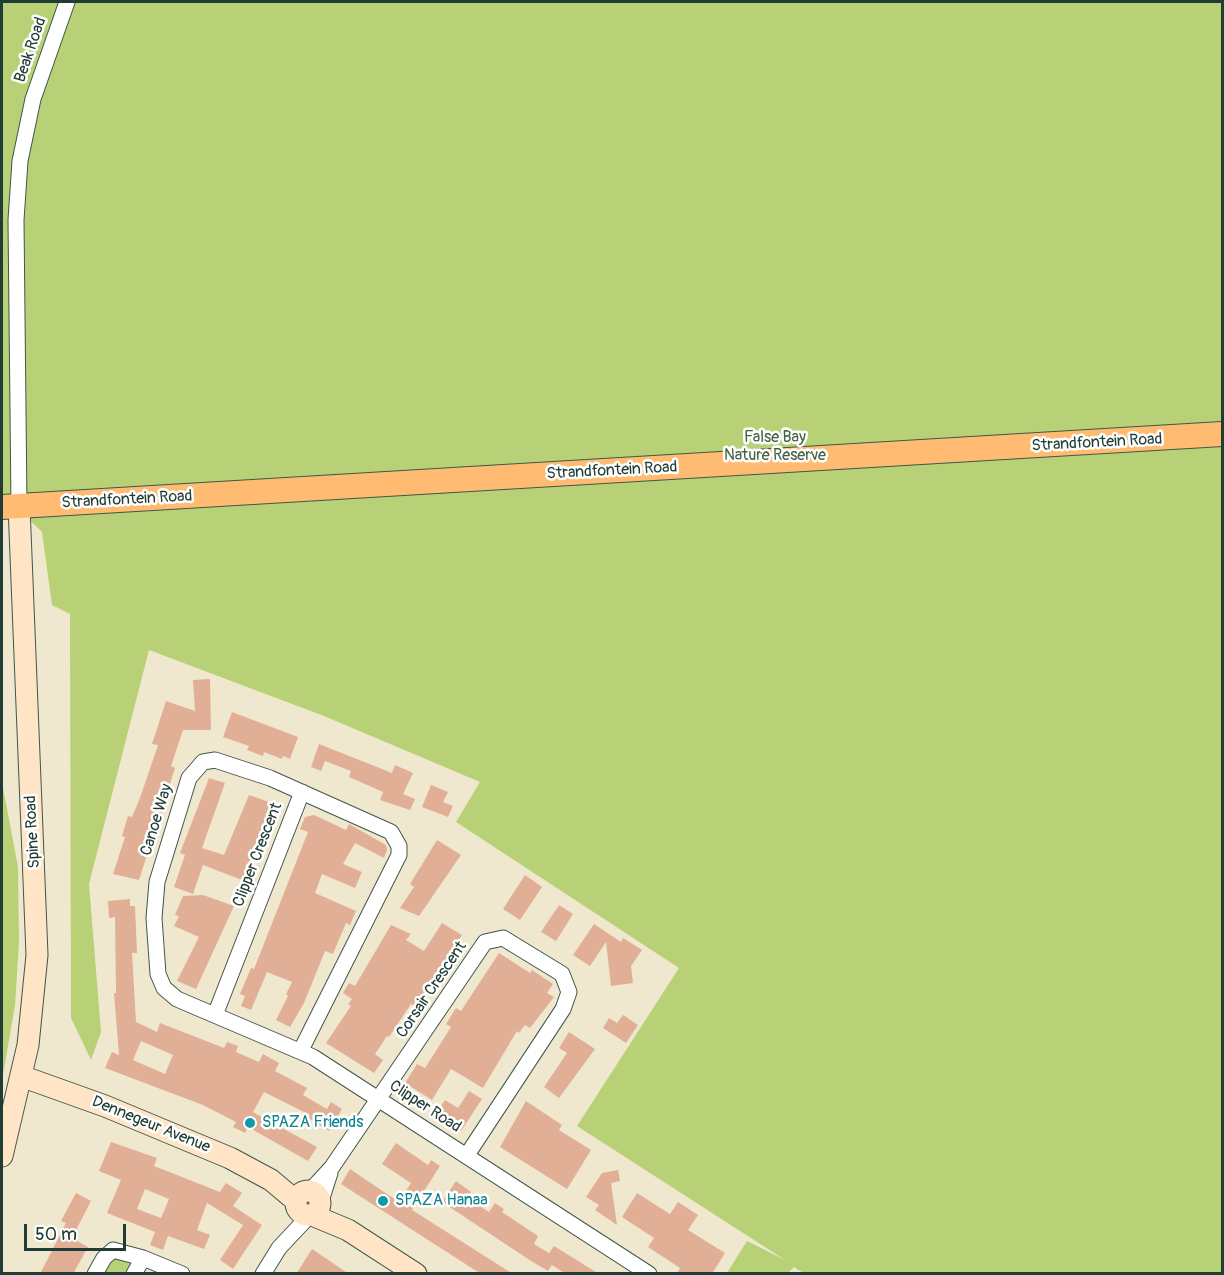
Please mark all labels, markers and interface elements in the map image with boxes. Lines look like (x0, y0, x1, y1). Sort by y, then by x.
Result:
street label: Beak Road (11, 15, 51, 85)
park label: False Bay Nature Reserve (724, 428, 826, 466)
street label: Strandfontein Road (1031, 430, 1163, 456)
street label: Strandfontein Road (546, 458, 678, 484)
street label: Strandfontein Road (61, 487, 193, 513)
street label: Canoe Way (137, 782, 177, 858)
street label: Spine Road (21, 795, 45, 869)
street label: Clipper Crescent (229, 800, 287, 910)
street label: Corsair Crescent (393, 938, 471, 1042)
street label: Clipper Road (385, 1077, 465, 1137)
street label: Dennegeur Avenue (89, 1093, 213, 1157)
place label: SPAZA Friends (262, 1113, 363, 1133)
marker: SPAZA Friends (243, 1116, 257, 1130)
place label: SPAZA Hanaa (395, 1191, 488, 1211)
marker: SPAZA Hanaa (376, 1194, 390, 1208)
scale bar (27, 1212, 129, 1250)
text: 50 m (35, 1223, 77, 1246)

